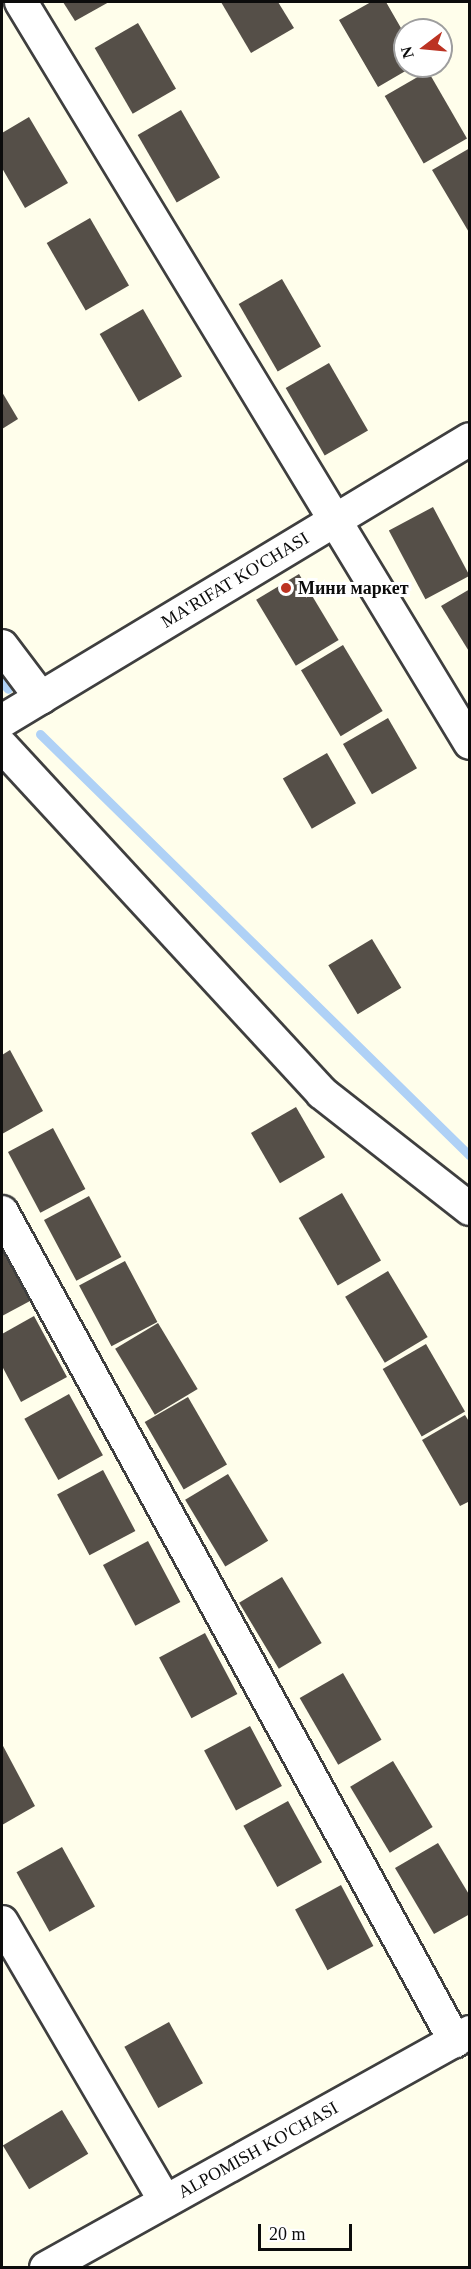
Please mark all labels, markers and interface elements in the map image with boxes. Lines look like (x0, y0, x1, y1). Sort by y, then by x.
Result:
north arrow (393, 18, 453, 78)
text: N (397, 45, 417, 60)
street label: MA'RIFAT KO'CHASI (157, 527, 313, 633)
place label: Мини маркет (298, 577, 409, 599)
marker: Мини маркет (279, 581, 293, 595)
street label: ALPOMISH KO'CHASI (174, 2097, 342, 2203)
scale bar (261, 2212, 356, 2250)
text: 20 m (269, 2224, 306, 2244)

